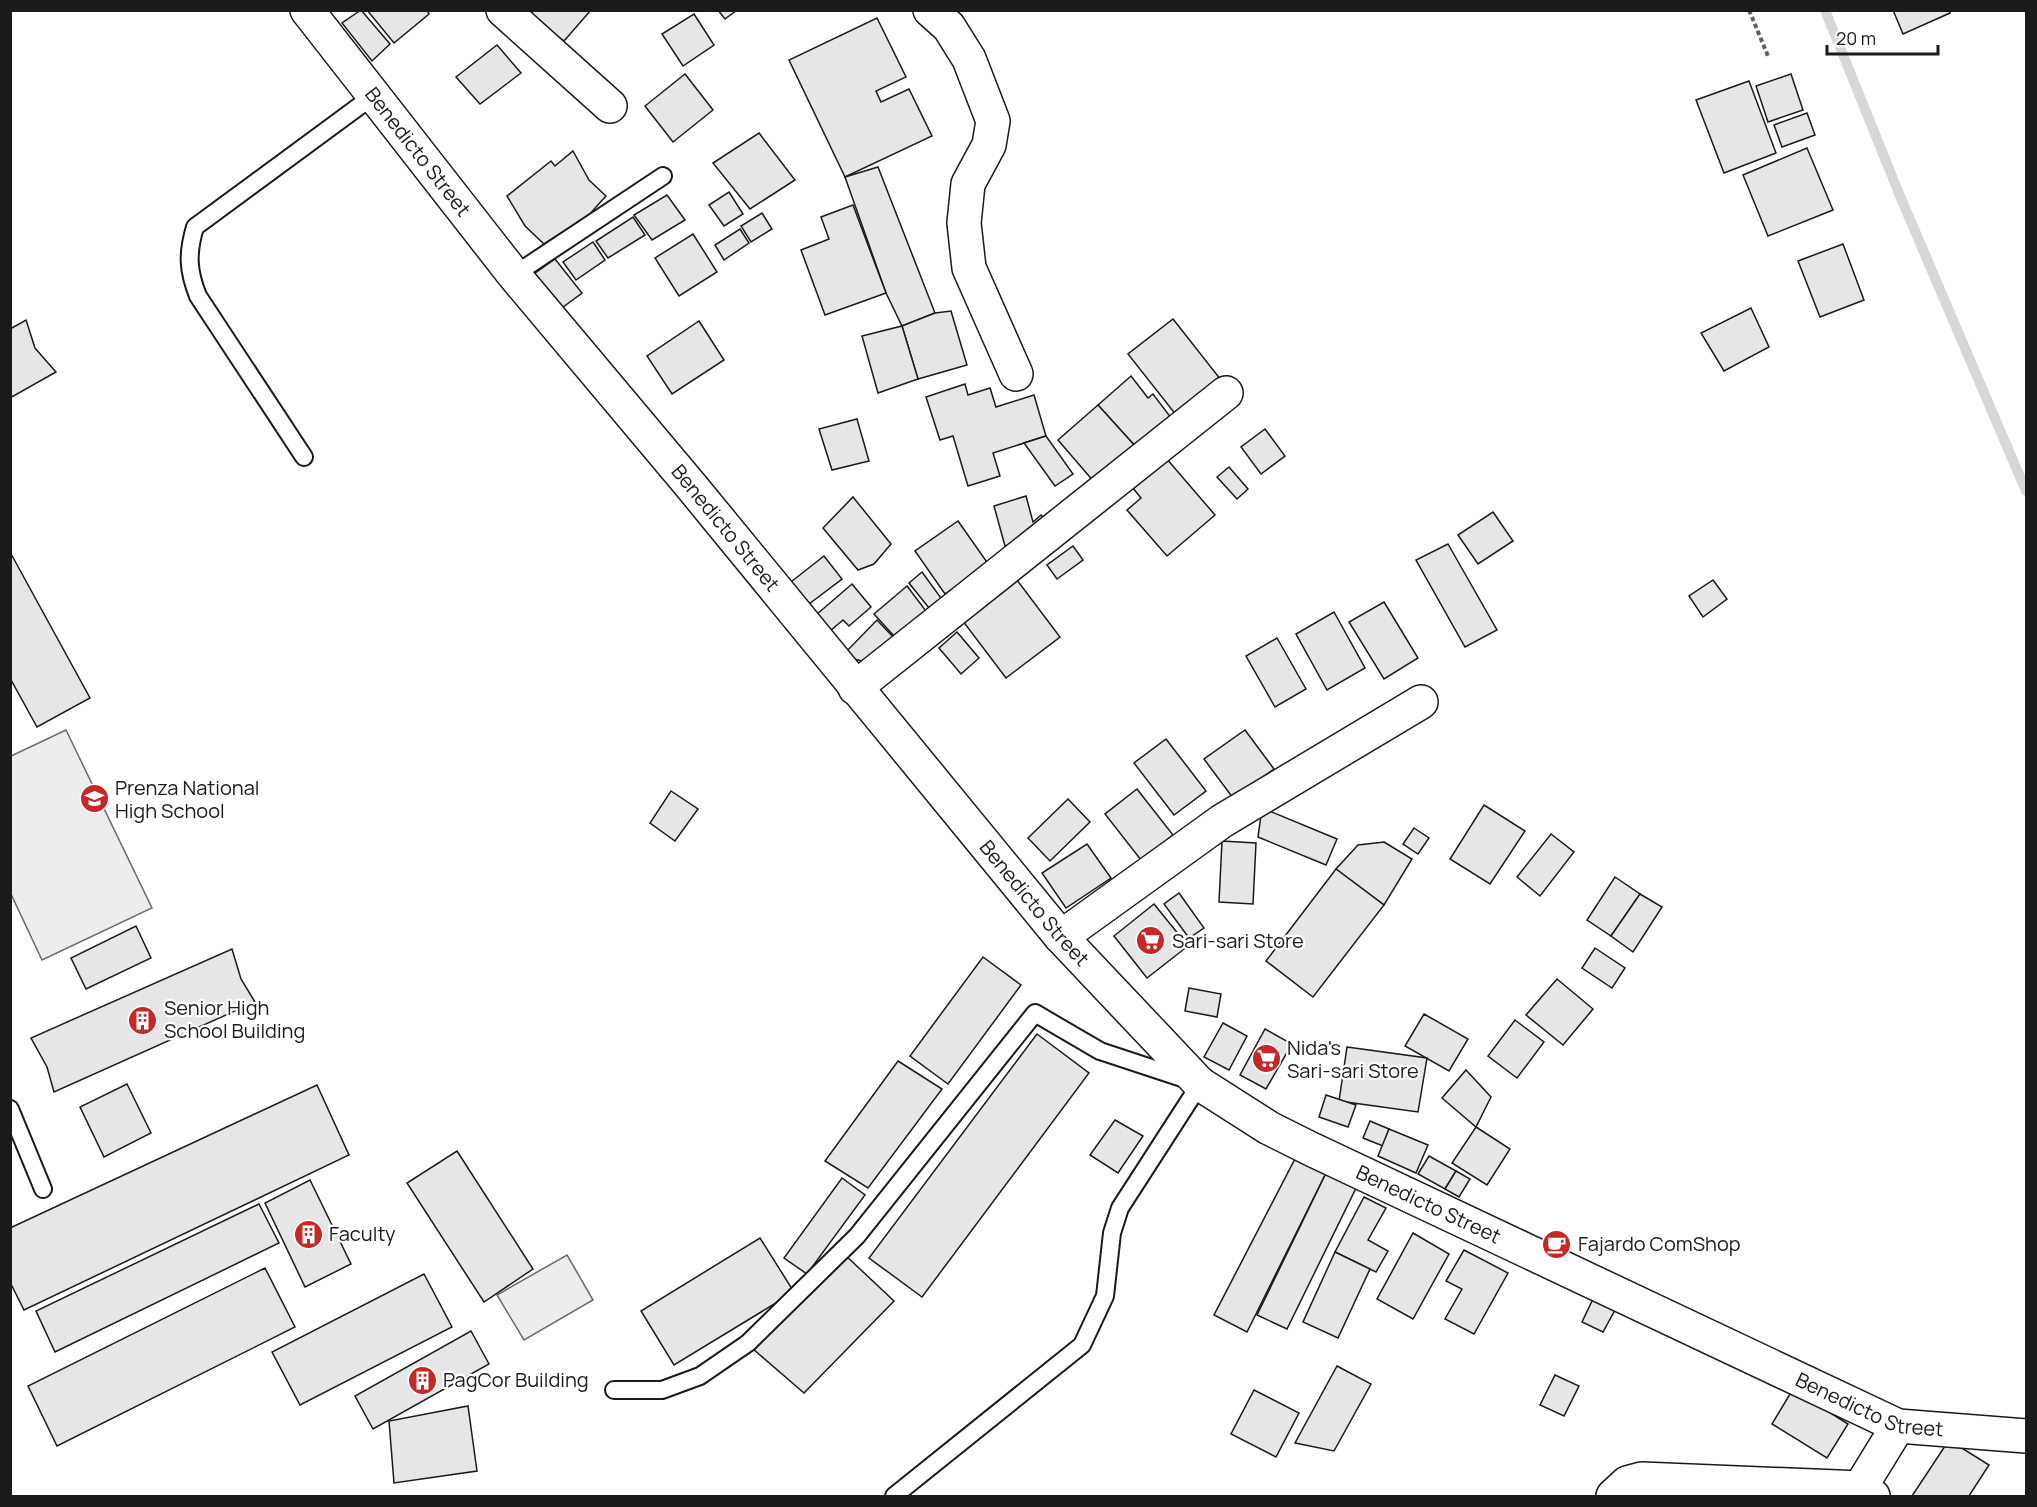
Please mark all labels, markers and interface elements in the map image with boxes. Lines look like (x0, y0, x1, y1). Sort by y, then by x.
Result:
scale bar (1827, 18, 1938, 56)
text: 20 m (1836, 26, 1876, 50)
street label: Benedicto Street (359, 81, 477, 222)
street label: Benedicto Street (666, 458, 786, 597)
place label: Prenza National High School (115, 774, 259, 824)
school or university icon: Prenza National High School (78, 783, 110, 815)
street label: Benedicto Street (974, 834, 1096, 972)
supermarket icon: Sari-sari Store (1135, 925, 1167, 957)
place label: Sari-sari Store (1172, 927, 1304, 954)
place label: Senior High School Building (164, 994, 305, 1044)
building icon: Senior High School Building (127, 1004, 159, 1036)
place label: Nida's Sari-sari Store (1287, 1034, 1419, 1084)
supermarket icon: Nida's Sari-sari Store (1250, 1043, 1282, 1075)
street label: Benedicto Street (1352, 1158, 1505, 1250)
building icon: Faculty (292, 1218, 324, 1250)
place label: Faculty (329, 1220, 396, 1247)
cafe icon: Fajardo ComShop (1541, 1228, 1573, 1260)
place label: Fajardo ComShop (1578, 1230, 1741, 1257)
building icon: PagCor Building (406, 1364, 438, 1396)
place label: PagCor Building (443, 1366, 589, 1393)
street label: Benedicto Street (1791, 1366, 1944, 1442)

